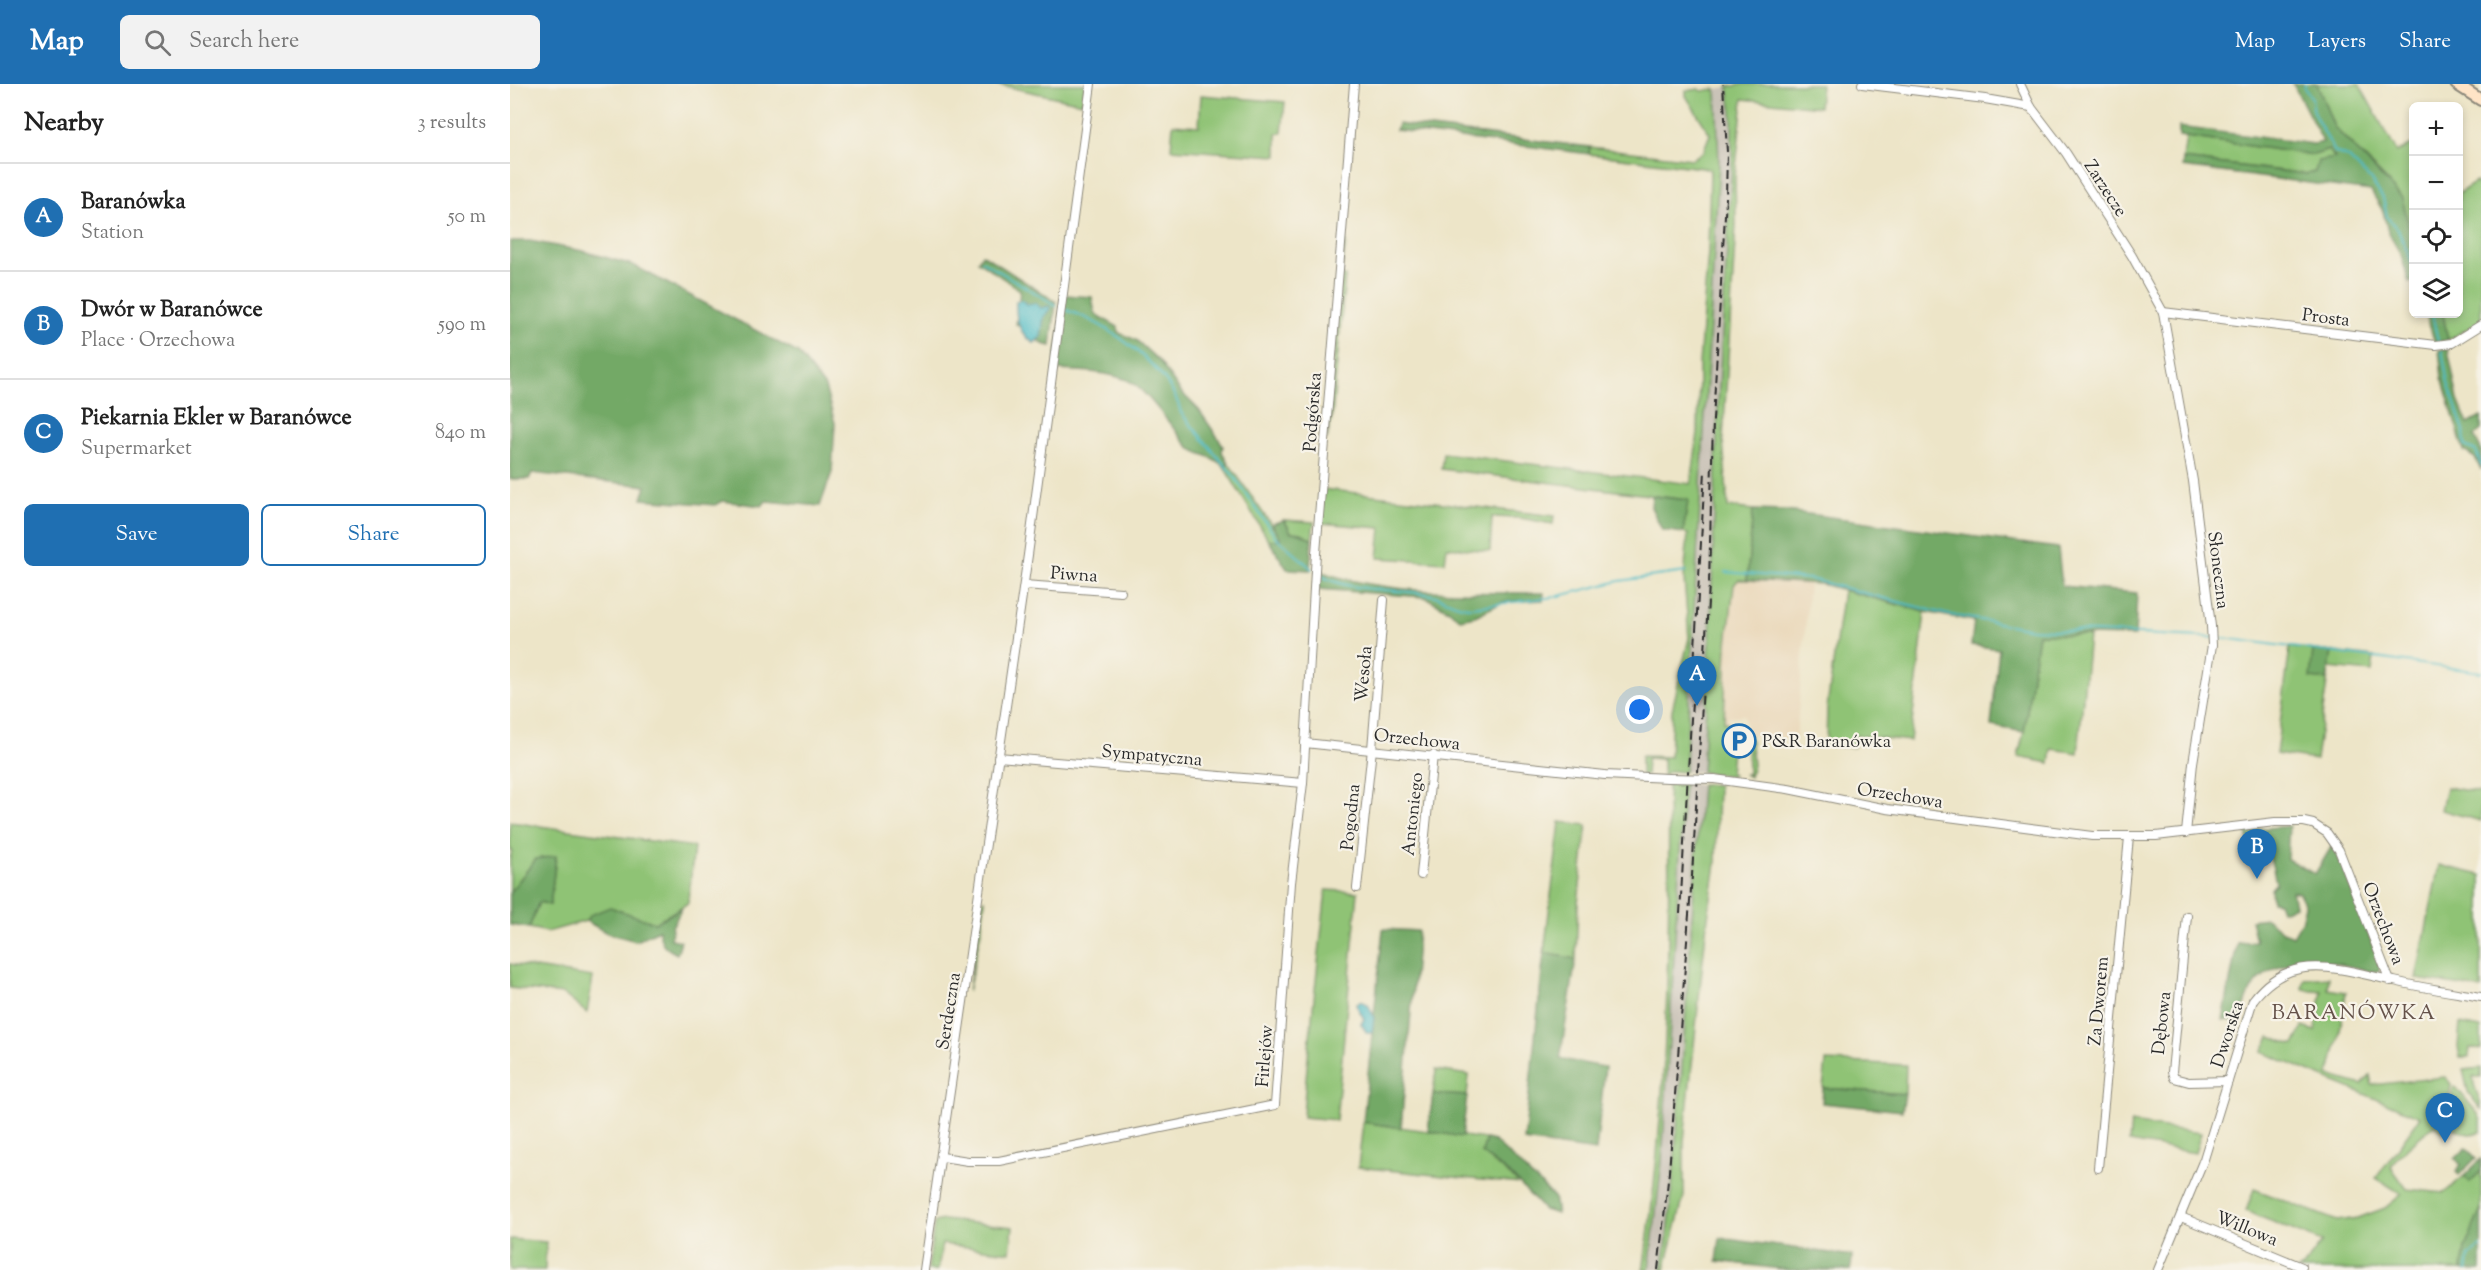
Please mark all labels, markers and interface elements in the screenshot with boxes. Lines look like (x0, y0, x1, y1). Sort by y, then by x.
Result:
search box (120, 15, 540, 69)
text: Map (30, 22, 84, 62)
icon: search (141, 26, 174, 59)
text: Search here (189, 26, 299, 58)
text: Map (2235, 27, 2275, 57)
text: Layers (2308, 27, 2366, 57)
text: Share (2399, 27, 2451, 57)
map controls (2409, 102, 2463, 318)
button: + (2409, 102, 2463, 156)
text: Nearby (24, 105, 104, 142)
text: 3 results (417, 109, 486, 138)
street label: Zarzecze (2076, 155, 2133, 223)
button: − (2409, 156, 2463, 210)
text: Baranówka (81, 187, 186, 219)
text: A (35, 203, 52, 232)
text: 50 m (448, 203, 486, 232)
button: locate (2409, 210, 2463, 264)
text: Station (81, 219, 144, 248)
button: layers (2409, 264, 2463, 318)
text: Dwór w Baranówce (81, 295, 263, 327)
street label: Prosta (2300, 303, 2351, 335)
text: B (37, 311, 50, 340)
text: 590 m (438, 311, 486, 340)
text: Place · Orzechowa (81, 327, 235, 356)
street label: Podgórska (1298, 371, 1330, 453)
text: Piekarnia Ekler w Baranówce (81, 403, 352, 435)
text: C (35, 419, 52, 448)
text: 840 m (435, 419, 486, 448)
text: Supermarket (81, 435, 192, 464)
button: Save (24, 504, 249, 566)
button: Share (261, 504, 486, 566)
street label: Słoneczna (2199, 530, 2235, 611)
street label: Piwna (1049, 561, 1098, 591)
street label: Wesoła (1350, 645, 1380, 704)
pin: A (1678, 656, 1716, 706)
your location (1625, 695, 1654, 724)
parking icon: P&R Baranówka (1721, 723, 1757, 759)
street label: Orzechowa (1372, 724, 1461, 758)
place label: P&R Baranówka (1762, 730, 1891, 756)
street label: Sympatyczna (1100, 740, 1203, 774)
street label: Antoniego (1397, 771, 1431, 857)
street label: Orzechowa (1855, 777, 1945, 817)
street label: Pogodna (1336, 783, 1368, 852)
pin: B (2238, 830, 2276, 879)
street label: Orzechowa (2354, 879, 2410, 969)
street label: Za Dworem (2083, 955, 2117, 1047)
street label: Serdeczna (931, 971, 969, 1052)
street label: Dębowa (2147, 990, 2179, 1056)
street label: Dworska (2206, 998, 2252, 1071)
district label: BARANÓWKA (2271, 999, 2437, 1029)
street label: Firlejów (1251, 1024, 1281, 1088)
pin: C (2426, 1094, 2464, 1143)
street label: Willowa (2211, 1206, 2281, 1254)

